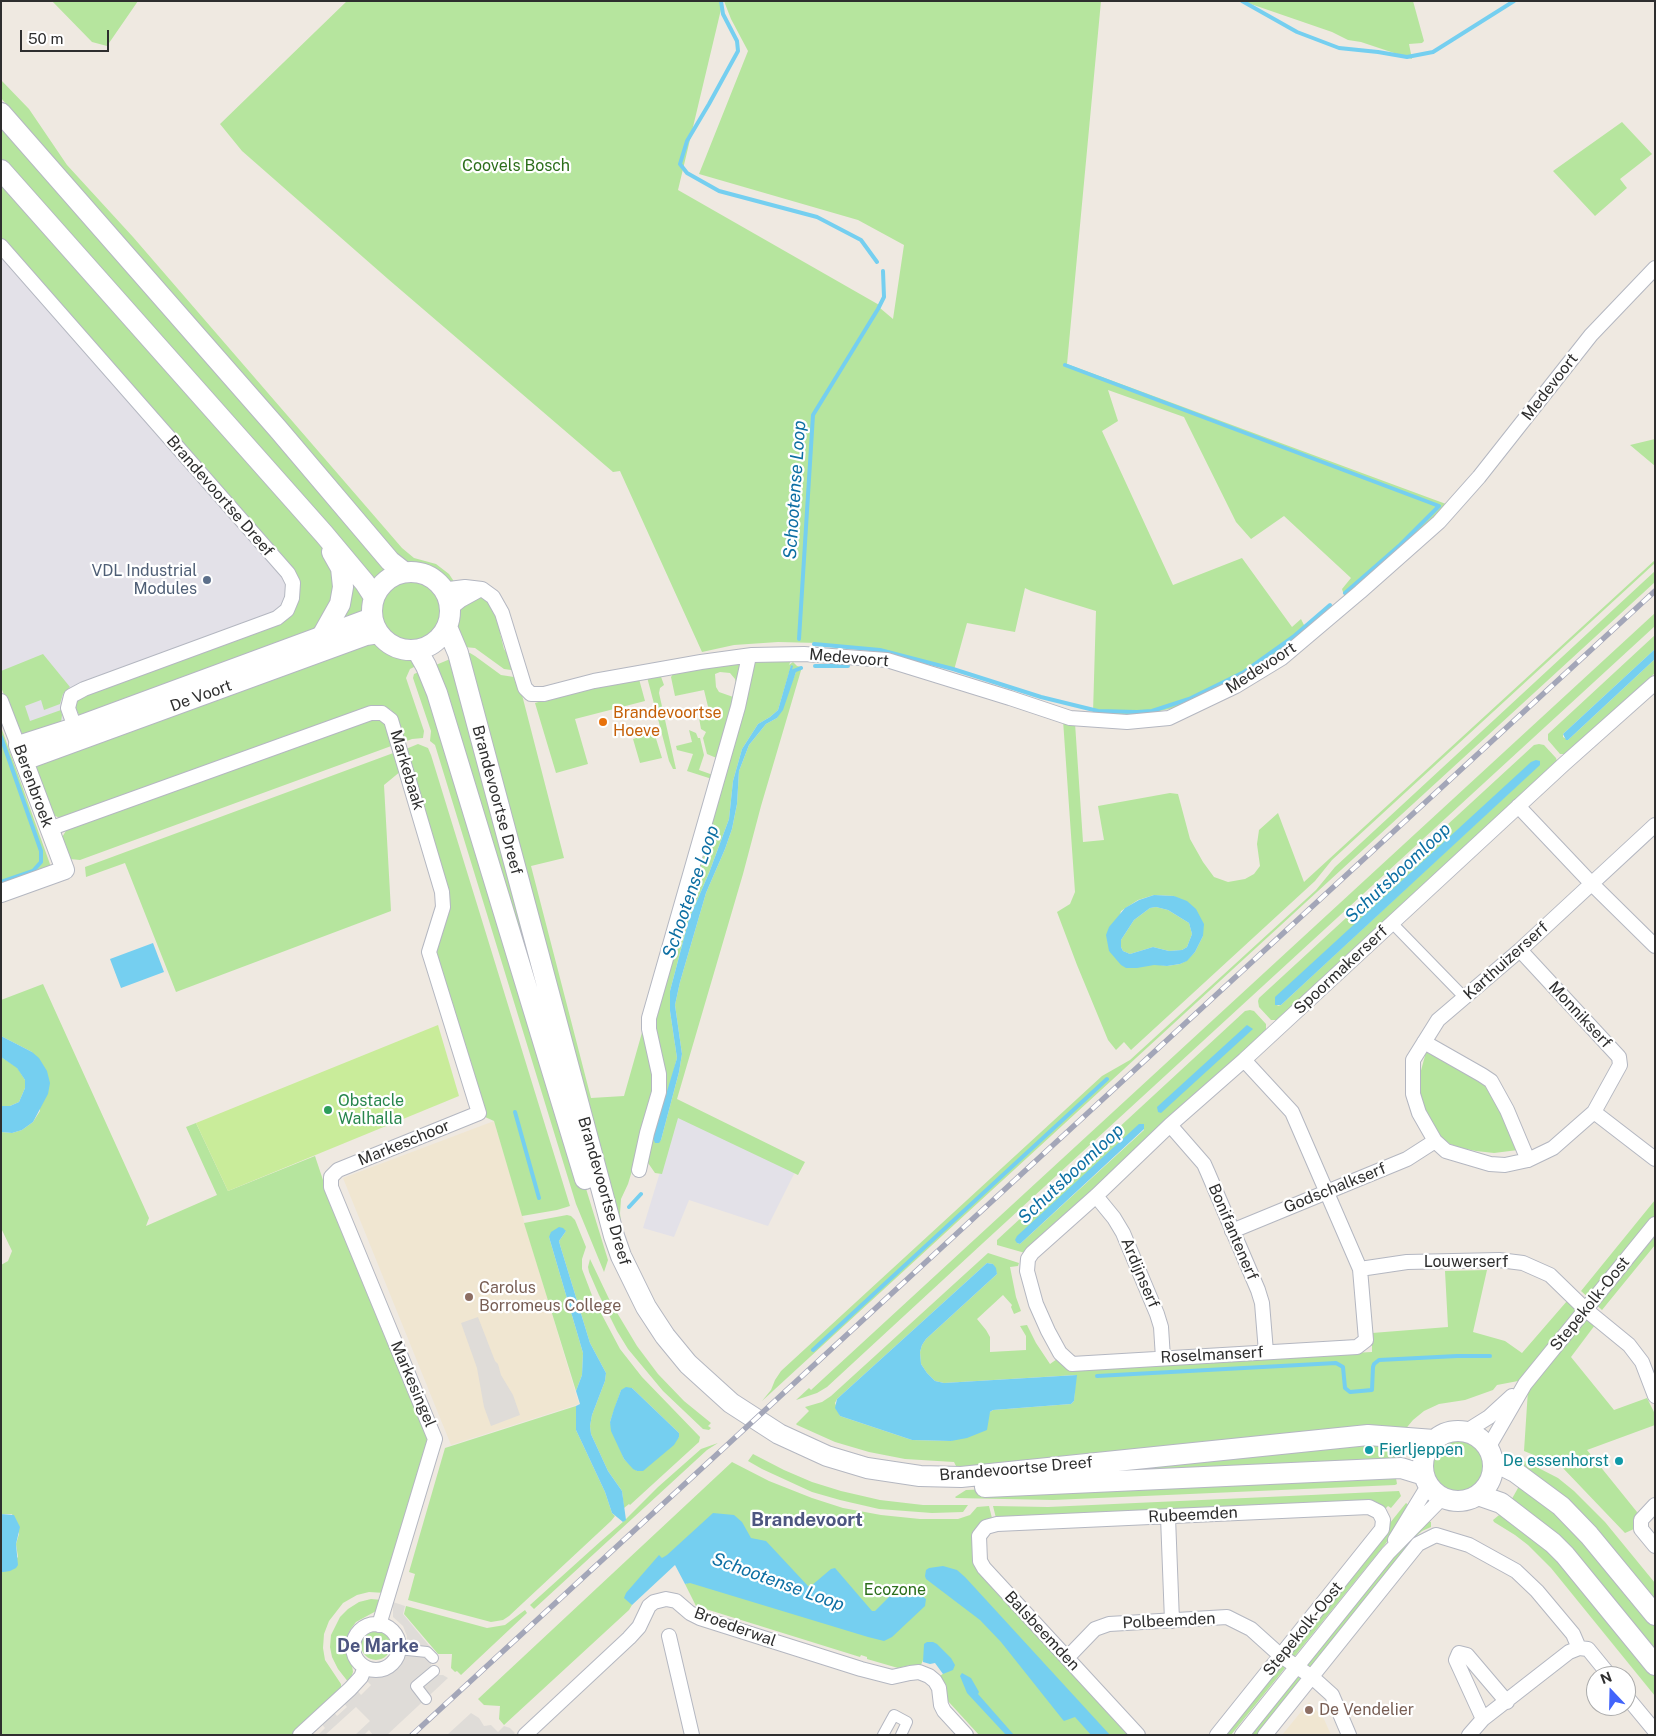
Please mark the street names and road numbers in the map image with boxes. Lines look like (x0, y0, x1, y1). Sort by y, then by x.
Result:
street label: Medevoort (1518, 350, 1582, 424)
street label: Brandevoortse Dreef (162, 432, 278, 560)
street label: Medevoort (1222, 638, 1300, 698)
street label: Medevoort (808, 645, 890, 671)
street label: De Voort (167, 676, 235, 716)
street label: Brandevoortse Dreef (468, 723, 526, 877)
street label: Markebaak (386, 728, 428, 812)
street label: Berenbroek (9, 742, 57, 830)
street label: Karthuizerserf (1460, 918, 1552, 1004)
street label: Spoormakerserf (1290, 922, 1392, 1018)
street label: Monnikserf (1544, 978, 1616, 1052)
street label: Brandevoortse Dreef (574, 1114, 634, 1268)
street label: Markeschoor (355, 1116, 453, 1170)
street label: Godschalkserf (1281, 1159, 1389, 1217)
street label: Bonifantenerf (1204, 1181, 1262, 1283)
street label: Ardijnserf (1117, 1235, 1163, 1311)
street label: Louwerserf (1424, 1252, 1508, 1272)
street label: Stepekolk-Oost (1546, 1253, 1634, 1355)
street label: Markesingel (386, 1338, 440, 1430)
street label: Roselmanserf (1160, 1343, 1264, 1367)
street label: Brandevoortse Dreef (939, 1453, 1093, 1485)
street label: Rubeemden (1148, 1503, 1238, 1527)
street label: Stepekolk-Oost (1259, 1578, 1347, 1680)
street label: Balsbeemden (1000, 1587, 1084, 1675)
street label: Broederwal (691, 1603, 779, 1651)
street label: Polbeemden (1122, 1609, 1216, 1633)

